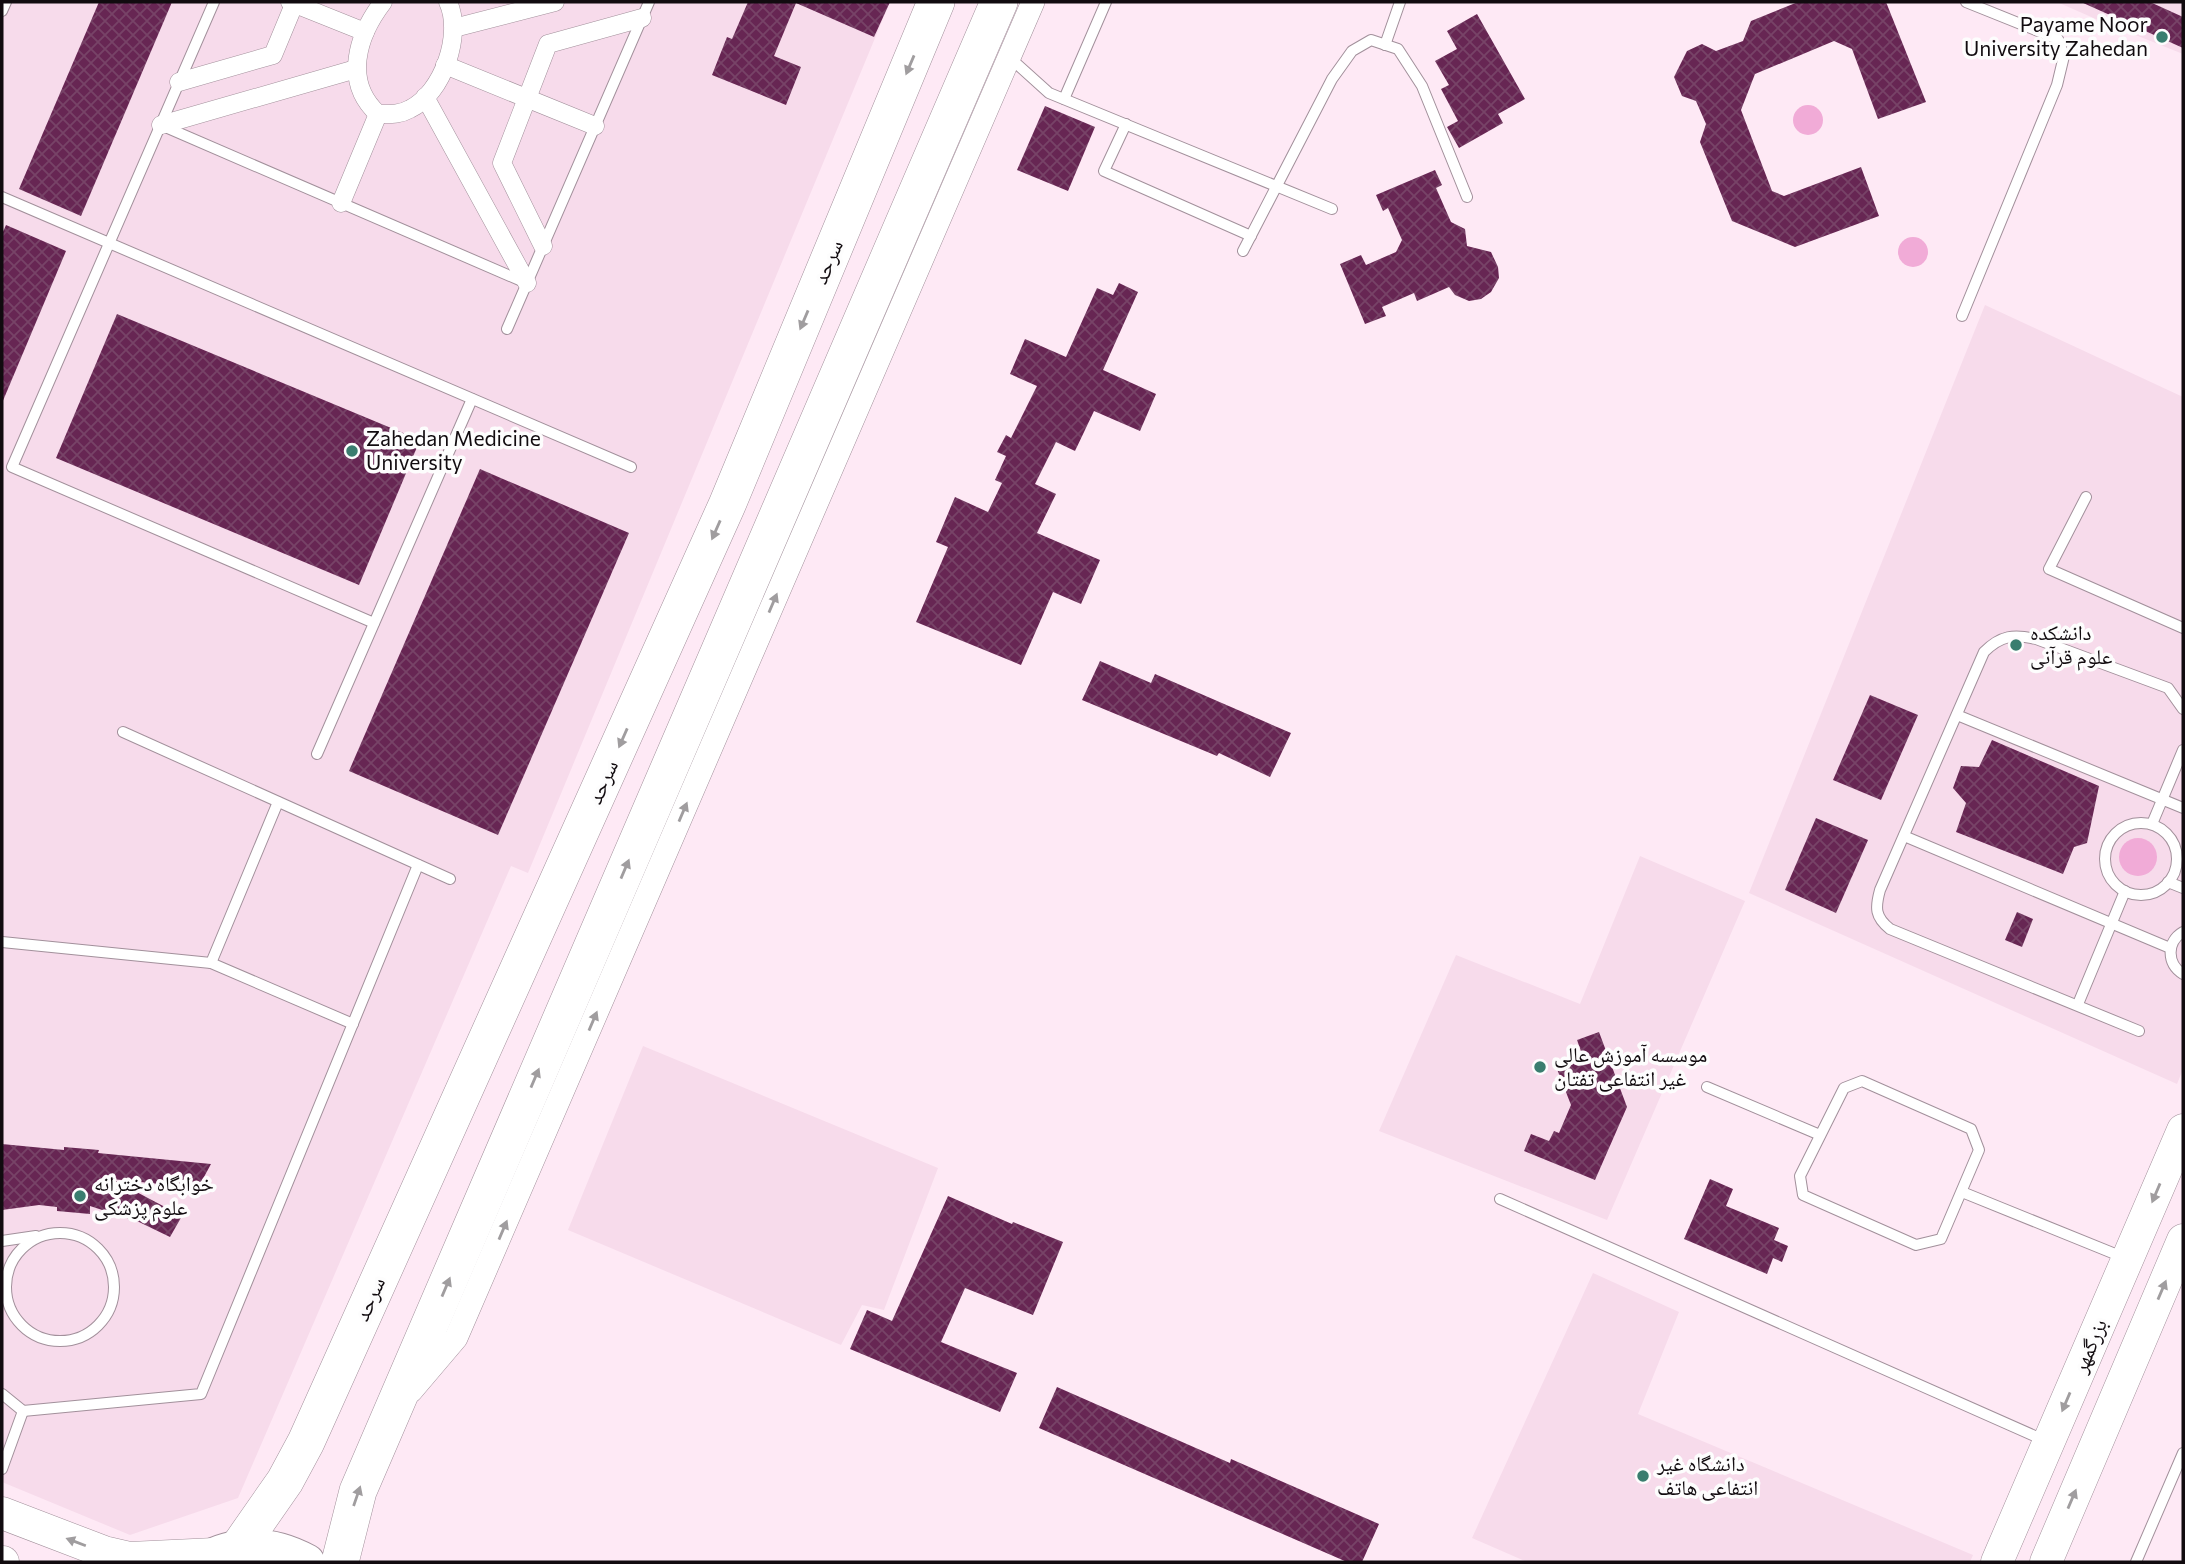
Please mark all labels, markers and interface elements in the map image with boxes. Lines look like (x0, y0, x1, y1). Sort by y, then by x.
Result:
place label: Payame Noor University Zahedan (1964, 11, 2148, 60)
marker: Payame Noor University Zahedan (2154, 29, 2170, 45)
one-way arrow (904, 54, 915, 75)
street label: سرحد (806, 236, 847, 287)
one-way arrow (798, 310, 809, 331)
place label: Zahedan Medicine University (366, 425, 541, 474)
marker: Zahedan Medicine University (344, 443, 360, 459)
one-way arrow (710, 520, 722, 540)
one-way arrow (767, 593, 779, 613)
place label: دانشکده علوم قرآنی (2030, 619, 2113, 671)
marker: دانشکده علوم قرآنی (2008, 637, 2024, 653)
one-way arrow (617, 727, 628, 748)
street label: سرحد (581, 755, 622, 807)
one-way arrow (677, 802, 689, 822)
one-way arrow (619, 858, 630, 879)
one-way arrow (587, 1011, 599, 1031)
place label: موسسه آموزش عالی غیر انتفاعی تفتان (1554, 1041, 1707, 1092)
marker: موسسه آموزش عالی غیر انتفاعی تفتان (1532, 1059, 1548, 1075)
one-way arrow (530, 1067, 541, 1088)
place label: خوابگاه دخترانه علوم پزشکی (94, 1170, 214, 1222)
one-way arrow (2150, 1183, 2162, 1203)
marker: خوابگاه دخترانه علوم پزشکی (72, 1188, 88, 1204)
one-way arrow (497, 1220, 509, 1240)
street label: سرحد (348, 1272, 389, 1324)
one-way arrow (441, 1276, 452, 1297)
one-way arrow (2157, 1280, 2168, 1301)
street label: بزرگمهر (2066, 1315, 2112, 1377)
one-way arrow (2060, 1391, 2071, 1412)
place label: دانشگاه غیر انتفاعی هاتف (1656, 1450, 1758, 1501)
marker: دانشگاه غیر انتفاعی هاتف (1635, 1468, 1651, 1484)
one-way arrow (352, 1486, 363, 1507)
one-way arrow (2067, 1489, 2078, 1510)
one-way arrow (66, 1536, 87, 1547)

